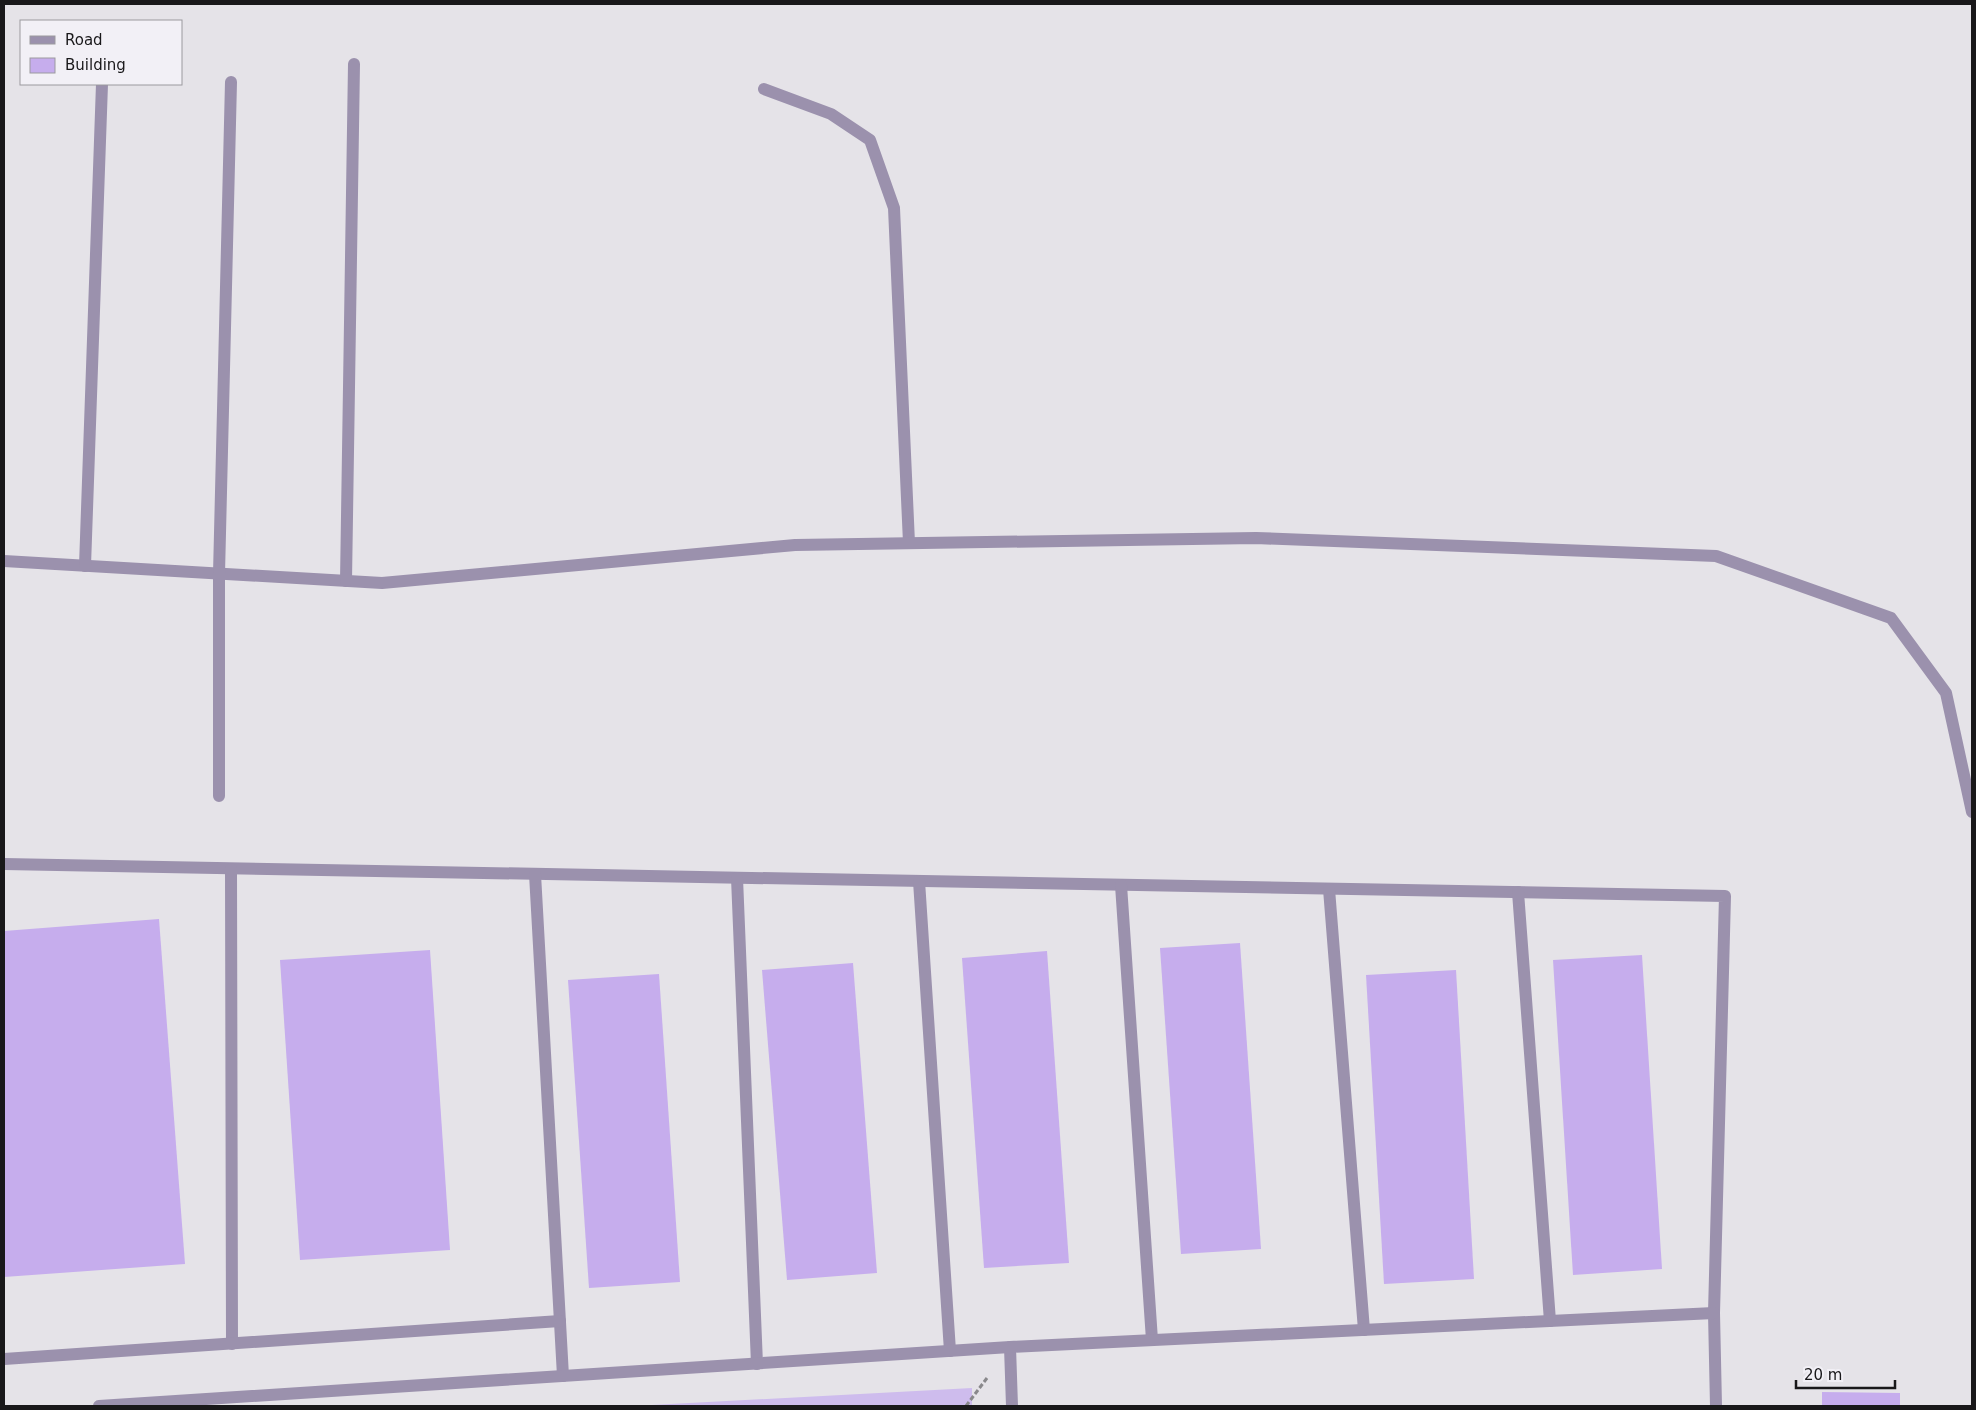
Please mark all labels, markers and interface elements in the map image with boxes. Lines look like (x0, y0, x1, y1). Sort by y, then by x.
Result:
legend (20, 20, 182, 85)
text: Road (65, 31, 103, 49)
text: Building (65, 56, 126, 74)
scale bar (1796, 1358, 1895, 1390)
text: 20 m (1804, 1366, 1842, 1384)

